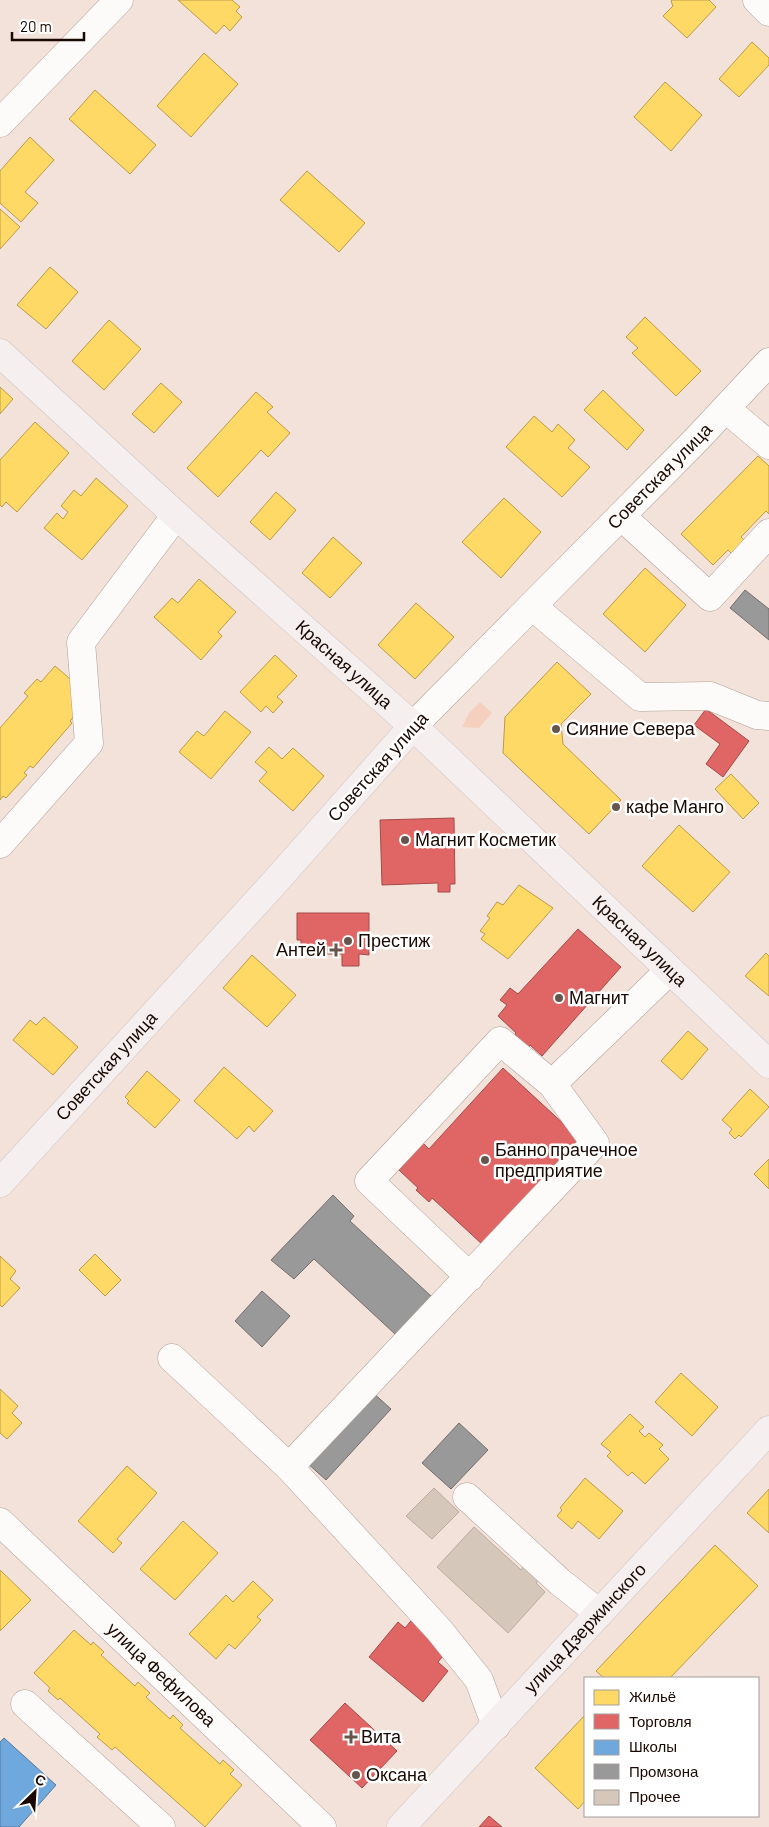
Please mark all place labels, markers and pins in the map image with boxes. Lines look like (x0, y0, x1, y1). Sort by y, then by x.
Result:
place label: Сияние Севера (566, 717, 696, 739)
marker: Сияние Севера (550, 723, 562, 735)
place label: кафе Манго (626, 795, 724, 817)
marker: кафе Манго (610, 801, 622, 813)
place label: Магнит Косметик (415, 828, 556, 850)
marker: Магнит Косметик (399, 834, 411, 846)
place label: Престиж (358, 929, 430, 951)
marker: Престиж (342, 935, 354, 947)
place label: Антей (276, 938, 326, 960)
marker: Антей (330, 944, 342, 956)
place label: Магнит (569, 986, 629, 1008)
marker: Магнит (553, 992, 565, 1004)
place label: Банно прачечное предприятие (495, 1138, 638, 1181)
marker: Банно прачечное предприятие (479, 1154, 491, 1166)
place label: Вита (361, 1725, 402, 1747)
marker: Вита (345, 1731, 357, 1743)
place label: Оксана (366, 1763, 428, 1785)
marker: Оксана (350, 1769, 362, 1781)

